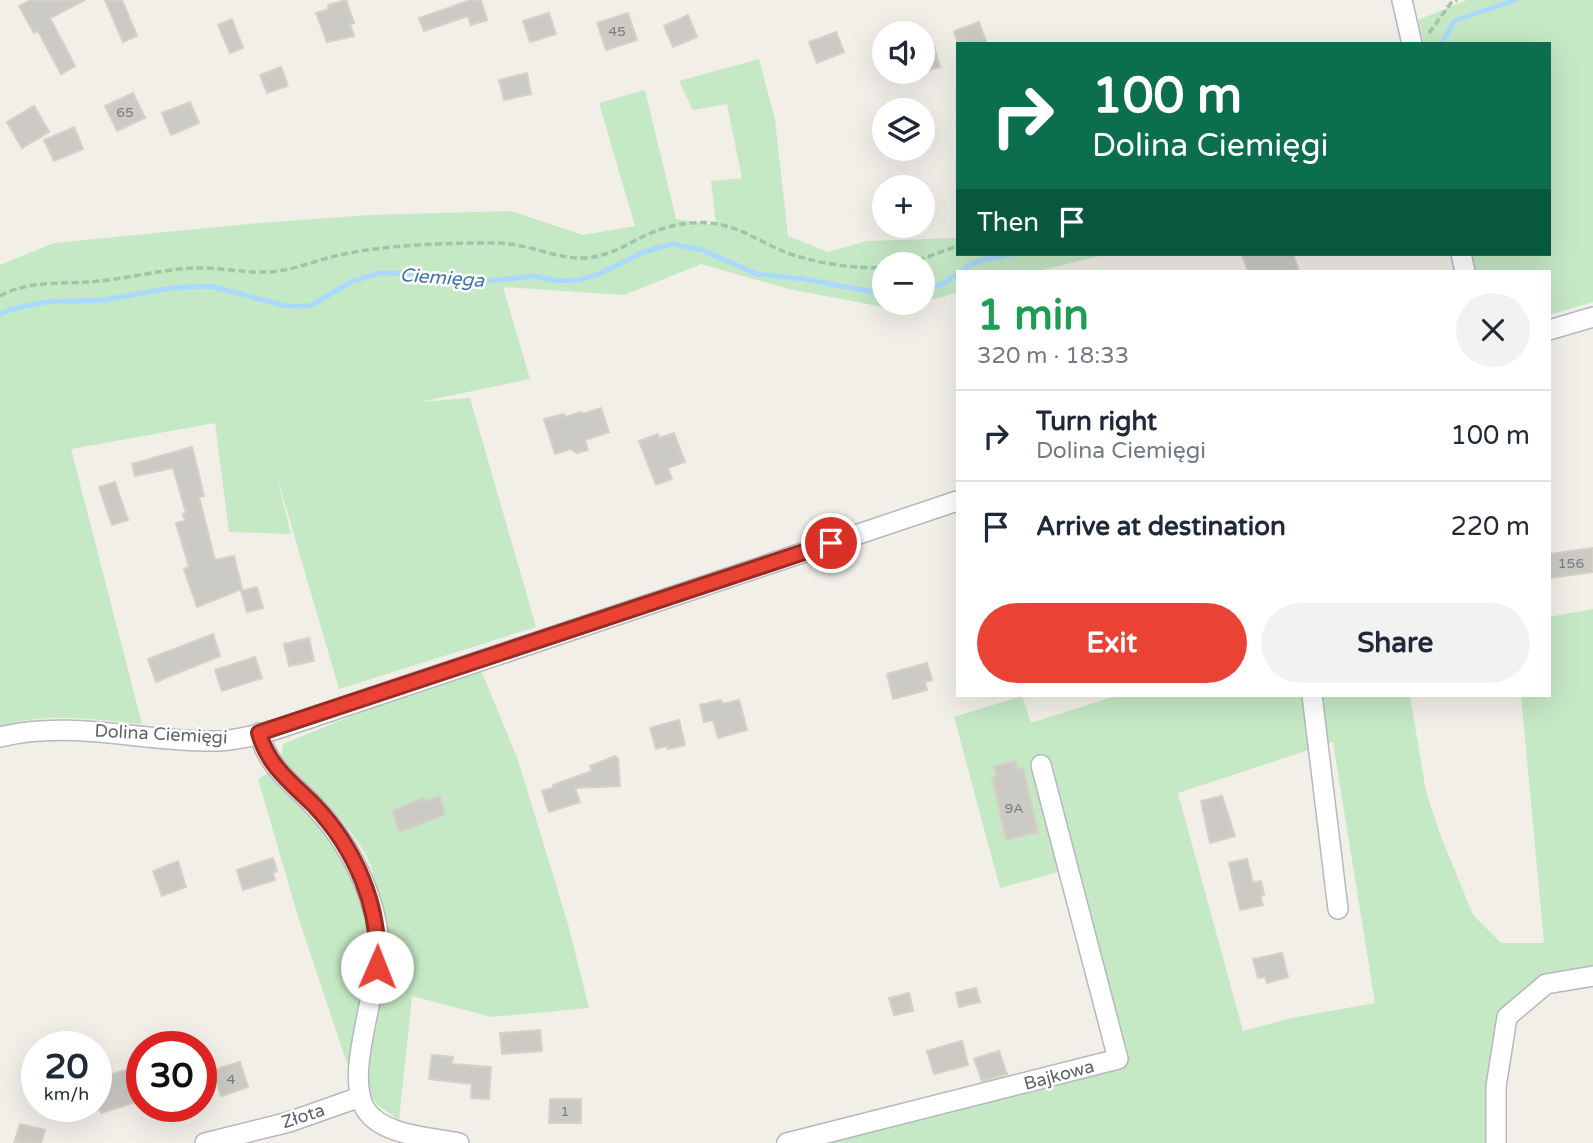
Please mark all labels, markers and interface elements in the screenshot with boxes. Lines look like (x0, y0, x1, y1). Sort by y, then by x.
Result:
map controls (872, 21, 935, 315)
button: sound (872, 21, 935, 84)
house number: 45 (608, 23, 626, 40)
text: 100 m (1092, 67, 1242, 126)
icon: right (977, 70, 1068, 161)
button: layers (872, 98, 935, 161)
house number: 65 (116, 104, 134, 121)
text: Dolina Ciemięgi (1092, 127, 1329, 165)
button: + (872, 175, 935, 238)
icon: arrive (1053, 203, 1091, 241)
text: Then (977, 207, 1039, 238)
button: − (872, 252, 935, 315)
water label: Ciemięga (399, 264, 486, 292)
text: 1 min (977, 290, 1089, 341)
button: close (1456, 293, 1530, 367)
text: 320 m · 18:33 (977, 342, 1129, 370)
text: Turn right (1036, 406, 1157, 437)
icon: right (977, 417, 1015, 455)
text: 100 m (1450, 420, 1530, 451)
text: Dolina Ciemięgi (1036, 437, 1206, 465)
icon: arrive (977, 508, 1015, 546)
text: Arrive at destination (1036, 511, 1286, 542)
text: 220 m (1450, 511, 1530, 542)
pin (801, 513, 861, 573)
icon: arrive (812, 524, 850, 562)
house number: 156 (1558, 555, 1584, 572)
button: Exit (977, 603, 1247, 683)
button: Share (1261, 603, 1530, 683)
street label: Dolina Ciemięgi (94, 720, 228, 748)
house number: 9A (1004, 800, 1024, 817)
position arrow (340, 930, 414, 1004)
speed limit sign: 30 (126, 1031, 217, 1122)
text: 20 (45, 1046, 88, 1088)
street label: Bajkowa (1021, 1055, 1097, 1095)
house number: 4 (227, 1071, 236, 1088)
text: km/h (44, 1083, 89, 1105)
street label: Złota (279, 1099, 327, 1133)
house number: 1 (561, 1103, 569, 1120)

